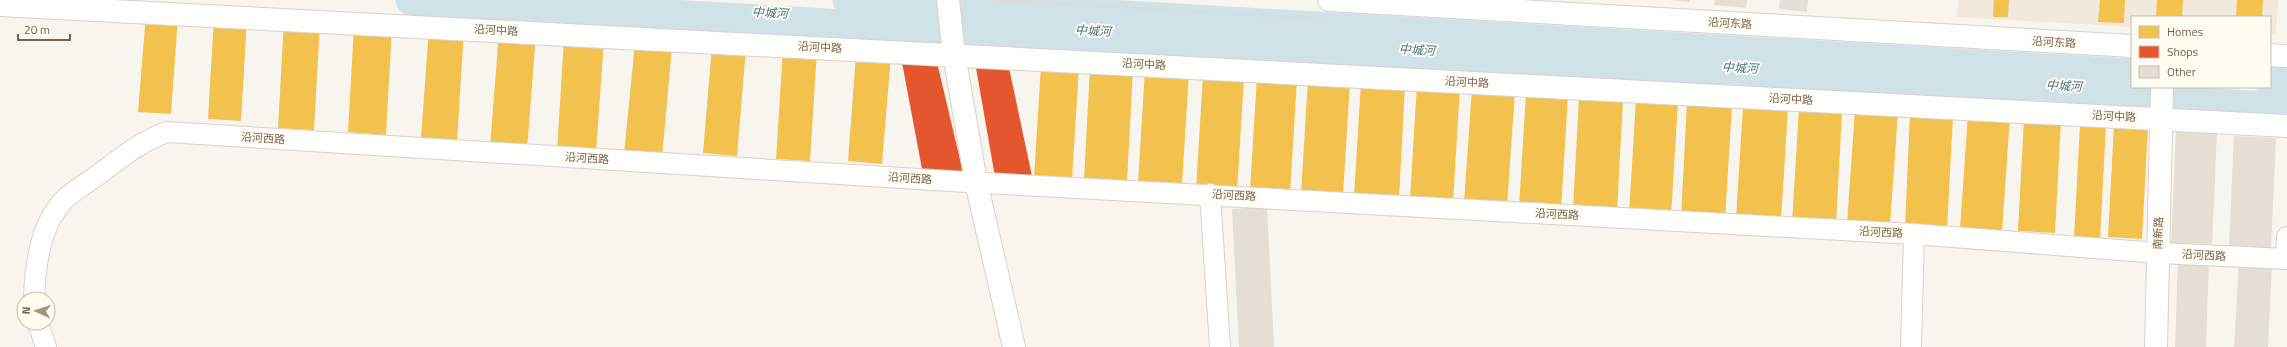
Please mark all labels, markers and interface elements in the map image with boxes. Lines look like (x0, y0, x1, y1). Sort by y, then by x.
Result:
water label: 中城河 (752, 2, 790, 23)
street label: 沿河东路 (1708, 14, 1752, 32)
scale bar (18, 16, 70, 42)
legend (2131, 16, 2271, 88)
text: 20 m (24, 20, 50, 39)
water label: 中城河 (1075, 20, 1113, 41)
street label: 沿河中路 (474, 21, 518, 39)
text: Homes (2167, 22, 2203, 41)
street label: 沿河东路 (2032, 33, 2076, 51)
street label: 沿河中路 (798, 38, 842, 56)
water label: 中城河 (1399, 39, 1437, 60)
text: Shops (2167, 42, 2199, 61)
street label: 沿河中路 (1122, 55, 1166, 73)
water label: 中城河 (1722, 57, 1760, 78)
text: Other (2167, 62, 2196, 81)
street label: 沿河中路 (1445, 73, 1489, 91)
water label: 中城河 (2046, 75, 2084, 96)
street label: 沿河中路 (1769, 90, 1813, 108)
street label: 沿河中路 (2092, 107, 2136, 125)
street label: 沿河西路 (240, 128, 286, 148)
street label: 沿河西路 (564, 148, 610, 168)
street label: 沿河西路 (887, 168, 933, 188)
street label: 沿河西路 (1212, 186, 1256, 204)
street label: 沿河西路 (1535, 205, 1579, 223)
street label: 南新路 (2149, 216, 2167, 250)
street label: 沿河西路 (1859, 223, 1903, 241)
street label: 沿河西路 (2182, 246, 2226, 264)
north arrow (16, 291, 56, 331)
text: N (18, 306, 34, 315)

